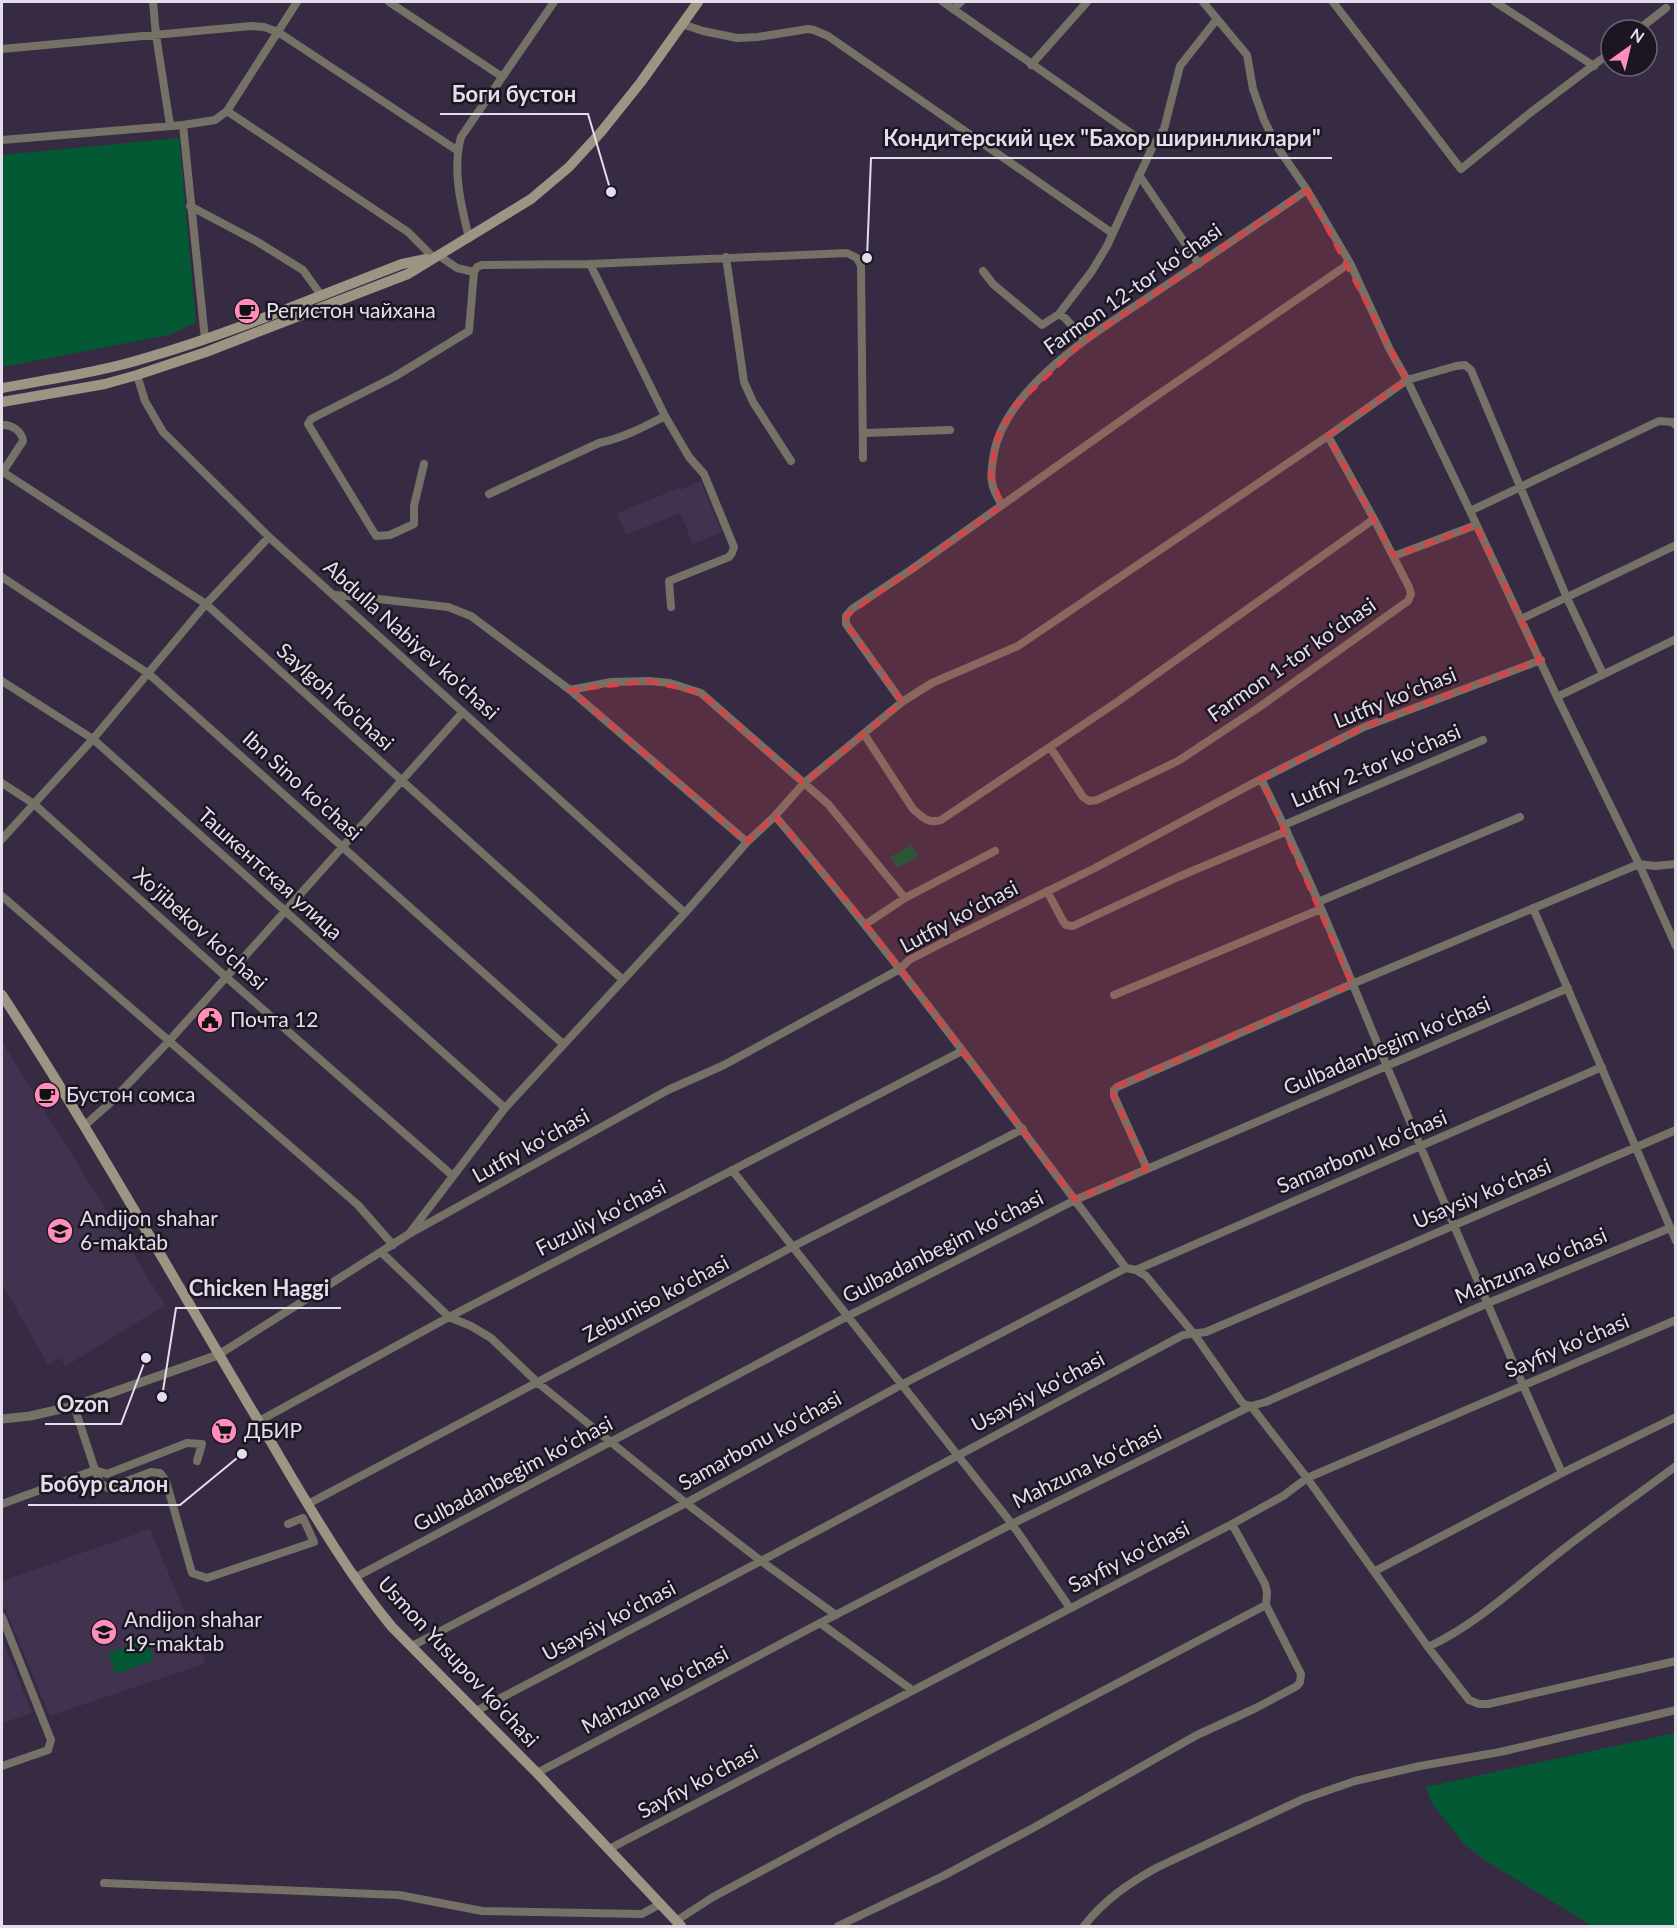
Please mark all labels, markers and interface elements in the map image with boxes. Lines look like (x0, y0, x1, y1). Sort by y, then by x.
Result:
north arrow (1599, 18, 1659, 78)
text: N (1627, 24, 1648, 46)
callout: Боги бустон (440, 74, 588, 114)
text: Боги бустон (452, 80, 576, 107)
callout: Кондитерский цех "Бахор ширинликлари" (871, 118, 1332, 158)
text: Кондитерский цех "Бахор ширинликлари" (883, 124, 1321, 151)
street label: Farmon 12-tor koʻchasi (1038, 217, 1226, 359)
cafe icon: Регистон чайхана (232, 296, 262, 326)
place label: Регистон чайхана (266, 297, 436, 322)
street label: Abdulla Nabiyev ko'chasi (319, 554, 505, 724)
street label: Farmon 1-tor koʻchasi (1202, 591, 1380, 726)
street label: Saylgoh ko'chasi (272, 637, 400, 755)
street label: Lutfiy koʻchasi (1330, 661, 1459, 733)
street label: Lutfiy 2-tor koʻchasi (1287, 718, 1464, 812)
street label: Ibn Sino ko'chasi (238, 725, 368, 845)
street label: Ташкентская улица (194, 801, 348, 944)
street label: Xo'jibekov ko'chasi (129, 862, 273, 994)
street label: Lutfiy koʻchasi (895, 874, 1022, 957)
street label: Gulbadanbegim koʻchasi (1279, 990, 1494, 1100)
public building icon: Почта 12 (195, 1005, 225, 1035)
place label: Почта 12 (230, 1006, 319, 1031)
cafe icon: Бустон сомса (32, 1080, 62, 1110)
place label: Бустон сомса (66, 1081, 195, 1106)
street label: Lutfiy koʻchasi (467, 1102, 593, 1187)
street label: Samarbonu koʻchasi (1273, 1104, 1450, 1198)
street label: Usaysiy koʻchasi (1409, 1152, 1554, 1233)
street label: Fuzuliy koʻchasi (531, 1173, 669, 1260)
street label: Gulbadanbegim koʻchasi (838, 1184, 1047, 1307)
place label: Andijon shahar 6-maktab (80, 1205, 218, 1254)
school or university icon: Andijon shahar 6-maktab (45, 1216, 75, 1246)
street label: Mahzuna koʻchasi (1451, 1221, 1610, 1308)
street label: Zebuniso ko'chasi (578, 1249, 732, 1347)
callout: Chicken Haggi (176, 1268, 341, 1308)
text: Chicken Haggi (189, 1274, 329, 1301)
street label: Sayfiy koʻchasi (1500, 1307, 1632, 1382)
street label: Usaysiy koʻchasi (966, 1345, 1108, 1436)
callout: Ozon (45, 1384, 121, 1424)
street label: Samarbonu koʻchasi (674, 1385, 845, 1495)
text: Ozon (57, 1390, 109, 1417)
street label: Gulbadanbegim koʻchasi (408, 1409, 616, 1536)
supermarket icon: ДБИР (209, 1416, 239, 1446)
place label: ДБИР (244, 1417, 302, 1442)
street label: Mahzuna koʻchasi (1008, 1419, 1165, 1513)
callout: Бобур салон (28, 1465, 180, 1505)
text: Бобур салон (40, 1470, 168, 1497)
street label: Sayfiy koʻchasi (1064, 1514, 1193, 1597)
street label: Usmon Yusupov ko'chasi (374, 1570, 545, 1751)
street label: Usaysiy koʻchasi (537, 1574, 679, 1665)
place label: Andijon shahar 19-maktab (124, 1606, 262, 1655)
school or university icon: Andijon shahar 19-maktab (89, 1617, 119, 1647)
street label: Mahzuna koʻchasi (577, 1639, 732, 1738)
street label: Sayfiy koʻchasi (633, 1738, 762, 1823)

